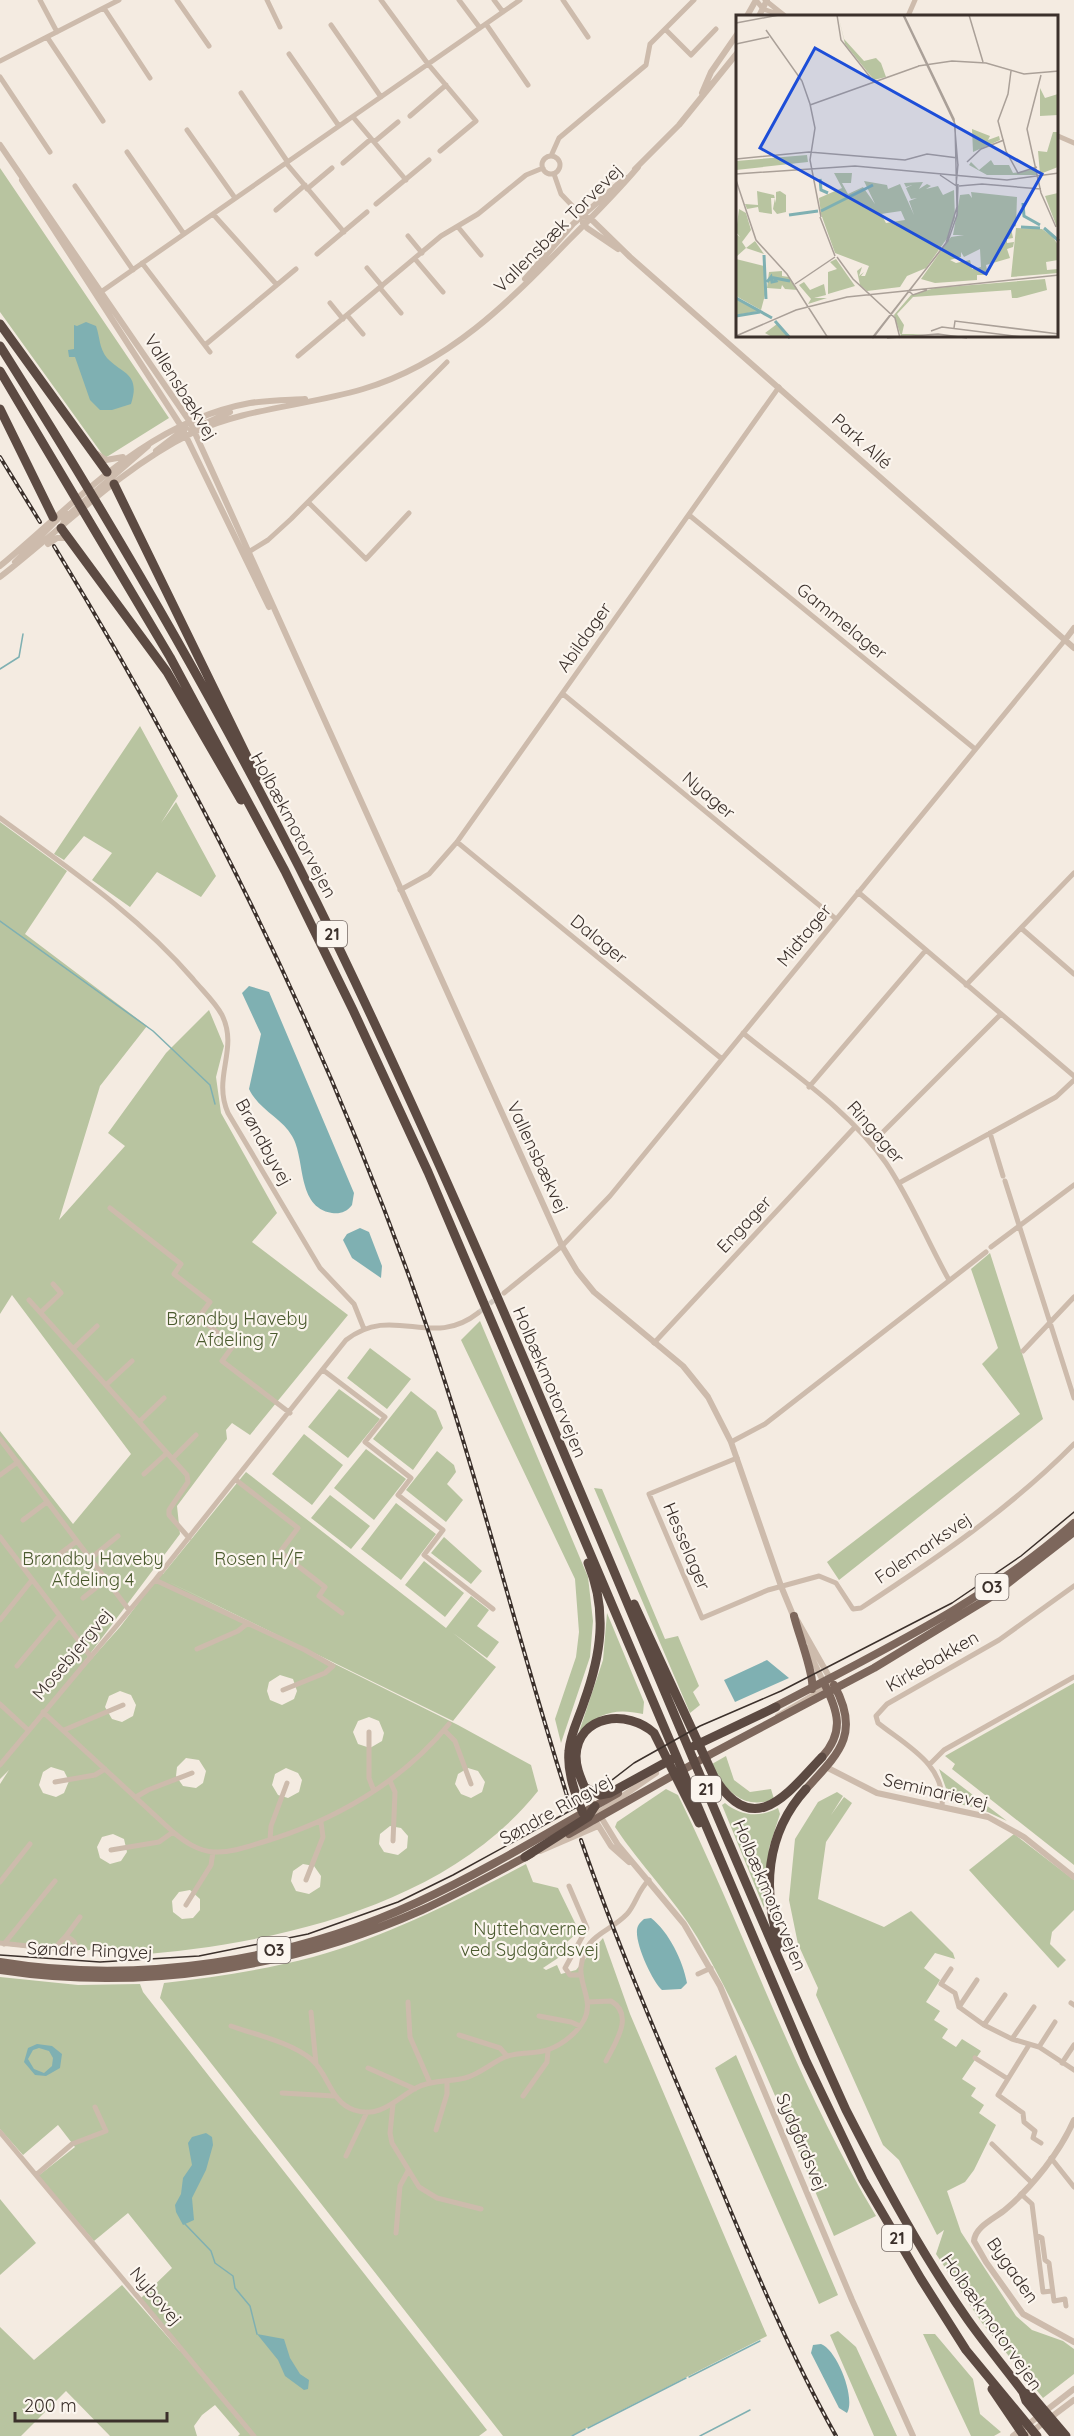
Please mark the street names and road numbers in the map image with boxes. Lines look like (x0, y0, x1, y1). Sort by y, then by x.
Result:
street label: Vallensbæk Torvevej (489, 159, 627, 297)
street label: Vallensbækvej (139, 330, 223, 444)
street label: Park Allé (827, 408, 897, 474)
street label: Gammelager (792, 578, 892, 664)
street label: Abildager (552, 598, 616, 676)
street label: Holbækmotorvejen (246, 748, 342, 902)
street label: Nyager (678, 766, 740, 824)
street label: Midtager (772, 899, 836, 971)
street label: Dalager (566, 909, 632, 969)
road number: 21 (317, 921, 347, 947)
street label: Brøndbyvej (231, 1094, 297, 1190)
street label: Ringager (842, 1096, 910, 1168)
street label: Vallensbækvej (502, 1097, 574, 1217)
street label: Engager (711, 1190, 777, 1258)
street label: Holbækmotorvejen (508, 1303, 592, 1461)
street label: Hesselager (658, 1499, 716, 1593)
street label: Folemarksvej (870, 1507, 976, 1589)
road number: O3 (976, 1574, 1008, 1600)
street label: Mosebjergvej (27, 1603, 117, 1705)
street label: Kirkebakken (881, 1625, 983, 1697)
street label: Søndre Ringvej (495, 1768, 617, 1850)
street label: Seminarievej (881, 1768, 991, 1814)
road number: 21 (691, 1776, 721, 1802)
street label: Holbækmotorvejen (728, 1816, 812, 1974)
street label: Søndre Ringvej (27, 1936, 153, 1964)
road number: O3 (258, 1937, 290, 1963)
street label: Sydgårdsvej (771, 2090, 833, 2194)
road number: 21 (882, 2225, 912, 2251)
street label: Bygaden (982, 2233, 1044, 2307)
street label: Holbækmotorvejen (936, 2249, 1048, 2395)
street label: Nybovej (125, 2262, 187, 2330)

